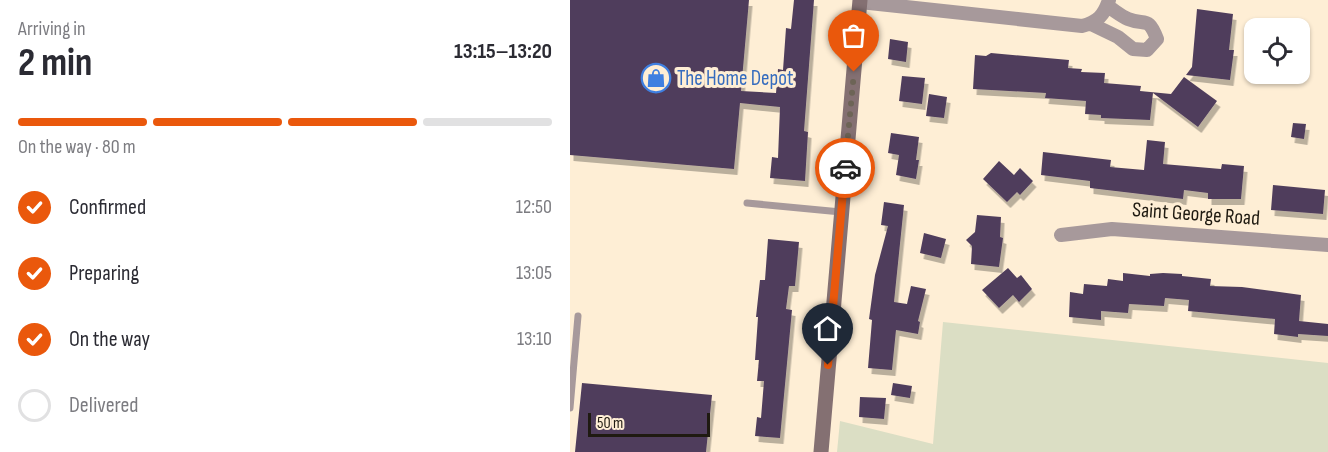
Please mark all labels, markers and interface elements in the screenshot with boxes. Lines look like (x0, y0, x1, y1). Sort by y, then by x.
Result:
pin (828, 10, 879, 72)
text: Arriving in (18, 17, 86, 41)
map controls (1244, 18, 1310, 84)
button: locate (1244, 18, 1310, 84)
icon: bag (837, 19, 870, 52)
text: 13:15–13:20 (454, 38, 552, 65)
text: 2 min (18, 40, 92, 87)
shop icon: The Home Depot (640, 62, 672, 94)
place label: The Home Depot (677, 66, 793, 91)
text: On the way · 80 m (18, 135, 136, 159)
courier (815, 138, 875, 198)
icon: car (829, 152, 862, 185)
icon: check (18, 191, 51, 224)
text: Confirmed (69, 194, 146, 221)
text: 12:50 (516, 195, 552, 219)
street label: Saint George Road (1131, 197, 1261, 231)
icon: check (18, 257, 51, 290)
text: Preparing (69, 260, 139, 287)
text: 13:05 (516, 261, 552, 285)
pin (802, 303, 853, 365)
icon: home (811, 312, 844, 345)
icon: check (18, 323, 51, 356)
text: On the way (69, 326, 150, 353)
text: 13:10 (517, 327, 552, 351)
text: Delivered (69, 392, 138, 419)
scale bar (588, 410, 710, 438)
text: 50 m (597, 414, 623, 433)

